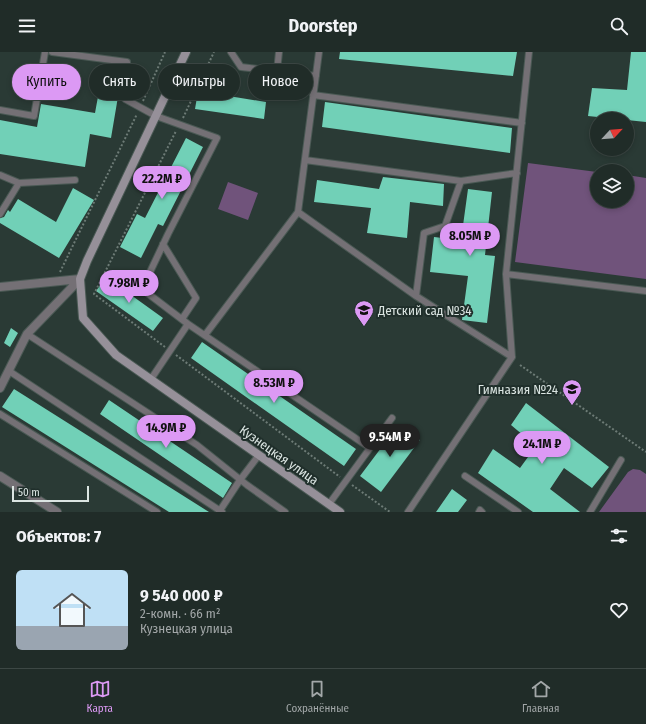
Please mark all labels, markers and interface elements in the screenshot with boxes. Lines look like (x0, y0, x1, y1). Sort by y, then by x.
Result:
icon: menu (16, 15, 38, 37)
text: Doorstep (288, 15, 358, 37)
icon: search (608, 15, 630, 37)
chip: Купить (12, 64, 81, 100)
chip: Снять (89, 64, 150, 100)
chip: Фильтры (158, 64, 240, 100)
chip: Новое (248, 64, 313, 100)
north arrow (590, 112, 634, 156)
map controls (590, 112, 634, 208)
button: layers (590, 164, 634, 208)
pin: 22.2M ₽ (125, 166, 199, 200)
text: 22.2M ₽ (142, 171, 182, 186)
pin: 8.05M ₽ (433, 223, 507, 257)
text: 8.05M ₽ (449, 228, 491, 243)
pin: 7.98M ₽ (92, 270, 166, 304)
text: 7.98M ₽ (109, 275, 149, 290)
school or university icon: Детский сад №34 (353, 299, 375, 327)
place label: Детский сад №34 (377, 303, 472, 318)
pin: 8.53M ₽ (237, 370, 311, 404)
text: 8.53M ₽ (253, 375, 295, 390)
school or university icon: Гимназия №24 (561, 378, 583, 406)
place label: Гимназия №24 (478, 382, 558, 397)
pin: 14.9M ₽ (129, 415, 203, 449)
text: 14.9M ₽ (146, 420, 186, 435)
street label: Кузнецкая улица (237, 422, 321, 488)
pin: 9.54M ₽ (353, 424, 427, 458)
text: 9.54M ₽ (369, 429, 411, 444)
pin: 24.1M ₽ (505, 431, 579, 465)
text: 24.1M ₽ (523, 436, 561, 451)
scale bar (12, 484, 89, 503)
text: 50 m (18, 486, 40, 499)
icon: filters (608, 525, 630, 547)
text: Объектов: 7 (16, 526, 101, 547)
text: 9 540 000 ₽ (140, 585, 223, 606)
icon: home (48, 586, 96, 634)
icon: heart (608, 599, 630, 621)
text: 2-комн. · 66 m² (140, 606, 220, 621)
text: Кузнецкая улица (140, 621, 233, 636)
tab: Карта (87, 678, 113, 715)
tab: Сохранённые (286, 678, 349, 715)
tab: Главная (522, 678, 559, 715)

